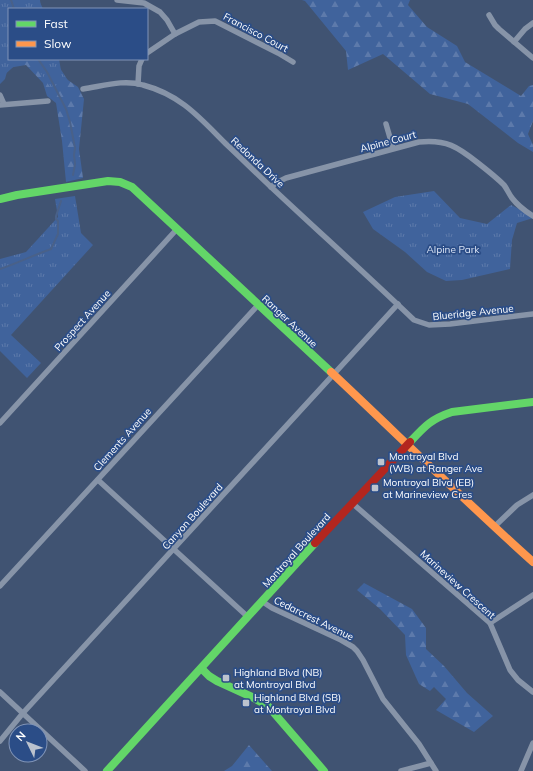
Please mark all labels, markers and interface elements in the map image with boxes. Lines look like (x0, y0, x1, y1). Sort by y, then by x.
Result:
legend (8, 8, 148, 60)
street label: Francisco Court (221, 10, 291, 55)
text: Fast (44, 16, 68, 31)
text: Slow (44, 36, 72, 51)
street label: Alpine Court (359, 128, 418, 155)
street label: Redonda Drive (228, 134, 287, 191)
park label: Alpine Park (426, 243, 480, 256)
street label: Prospect Avenue (51, 287, 113, 354)
street label: Ranger Avenue (259, 292, 320, 350)
street label: Blueridge Avenue (432, 302, 514, 323)
street label: Clements Avenue (91, 405, 154, 474)
place label: Montroyal Blvd (WB) at Ranger Ave (389, 450, 483, 475)
marker: Montroyal Blvd (WB) at Ranger Ave (376, 457, 386, 467)
place label: Montroyal Blvd (EB) at Marineview Cres (383, 476, 474, 501)
street label: Canyon Boulevard (159, 481, 226, 552)
marker: Montroyal Blvd (EB) at Marineview Cres (370, 483, 380, 493)
street label: Montroyal Boulevard (259, 510, 333, 590)
street label: Marineview Crescent (417, 547, 498, 622)
street label: Cedarcrest Avenue (272, 593, 356, 643)
place label: Highland Blvd (NB) at Montroyal Blvd (234, 666, 322, 691)
marker: Highland Blvd (NB) at Montroyal Blvd (221, 673, 231, 683)
place label: Highland Blvd (SB) at Montroyal Blvd (254, 691, 341, 716)
marker: Highland Blvd (SB) at Montroyal Blvd (241, 698, 251, 708)
north arrow (8, 723, 48, 763)
text: N (13, 728, 29, 744)

